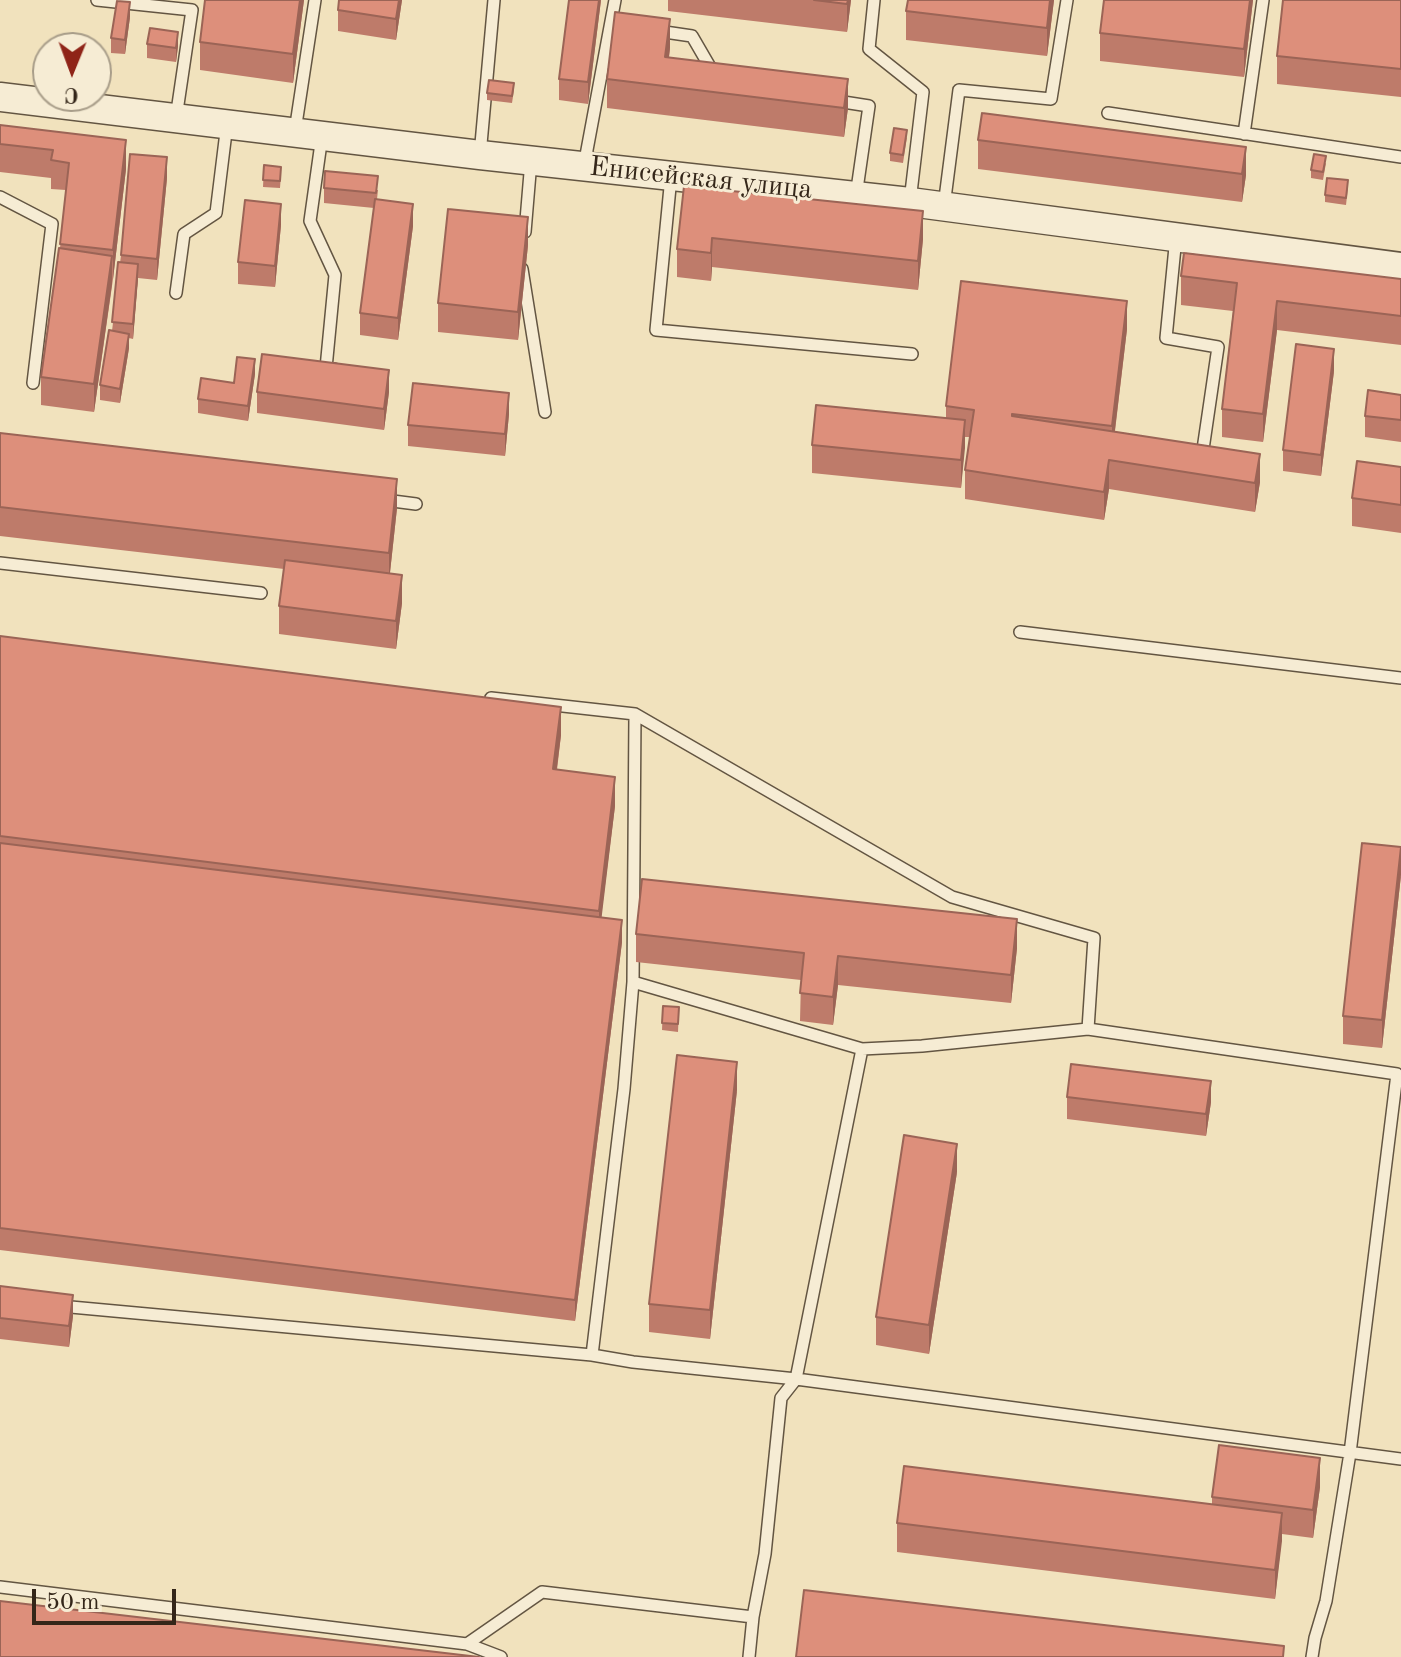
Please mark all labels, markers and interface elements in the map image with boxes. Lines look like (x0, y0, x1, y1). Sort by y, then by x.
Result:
north arrow (32, 32, 112, 112)
text: С (64, 83, 79, 105)
street label: Енисейская улица (588, 151, 814, 207)
scale bar (36, 1573, 180, 1623)
text: 50 m (46, 1591, 100, 1615)

